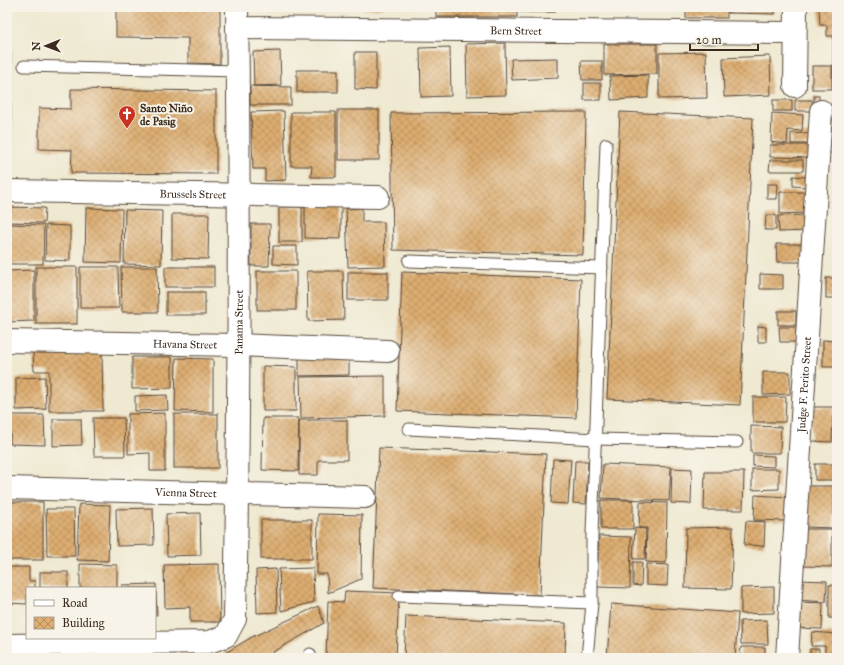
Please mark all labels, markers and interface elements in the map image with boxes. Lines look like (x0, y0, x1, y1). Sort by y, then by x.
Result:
street label: Bern Street (490, 24, 542, 38)
north arrow (26, 26, 66, 66)
scale bar (690, 26, 758, 52)
text: 20 m (696, 33, 722, 47)
text: N (30, 41, 43, 51)
place label: Santo Niño de Pasig (140, 102, 193, 128)
church icon: Santo Niño de Pasig (117, 104, 137, 129)
street label: Brussels Street (160, 187, 226, 202)
street label: Panama Street (232, 290, 246, 355)
street label: Judge F. Perito Street (795, 336, 814, 434)
street label: Havana Street (153, 338, 217, 352)
street label: Vienna Street (154, 486, 217, 500)
legend (26, 587, 156, 639)
text: Road (62, 596, 88, 610)
text: Building (62, 616, 105, 631)

